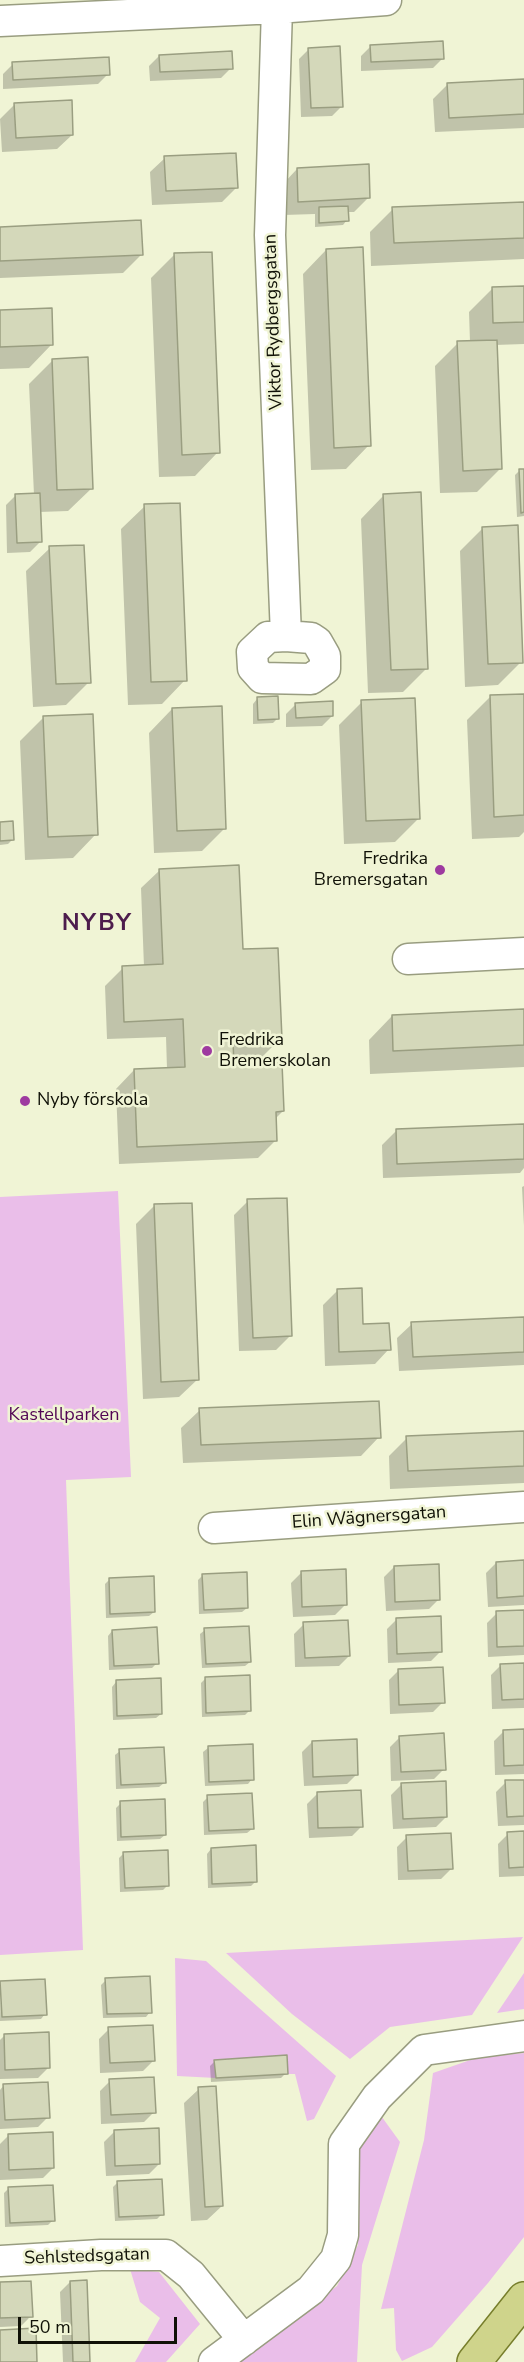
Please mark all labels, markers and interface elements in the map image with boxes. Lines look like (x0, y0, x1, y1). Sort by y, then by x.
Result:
street label: Viktor Rydbergsgatan (260, 234, 288, 410)
place label: Fredrika Bremersgatan (314, 849, 428, 892)
marker: Fredrika Bremersgatan (433, 863, 447, 877)
district label: NYBY (62, 910, 132, 938)
place label: Fredrika Bremerskolan (219, 1030, 331, 1072)
marker: Fredrika Bremerskolan (200, 1044, 214, 1058)
place label: Nyby förskola (37, 1090, 148, 1112)
marker: Nyby förskola (18, 1094, 32, 1108)
park label: Kastellparken (9, 1405, 119, 1427)
street label: Elin Wägnersgatan (291, 1502, 447, 1534)
street label: Sehlstedsgatan (24, 2244, 150, 2270)
scale bar (21, 2305, 180, 2343)
text: 50 m (29, 2315, 71, 2339)

